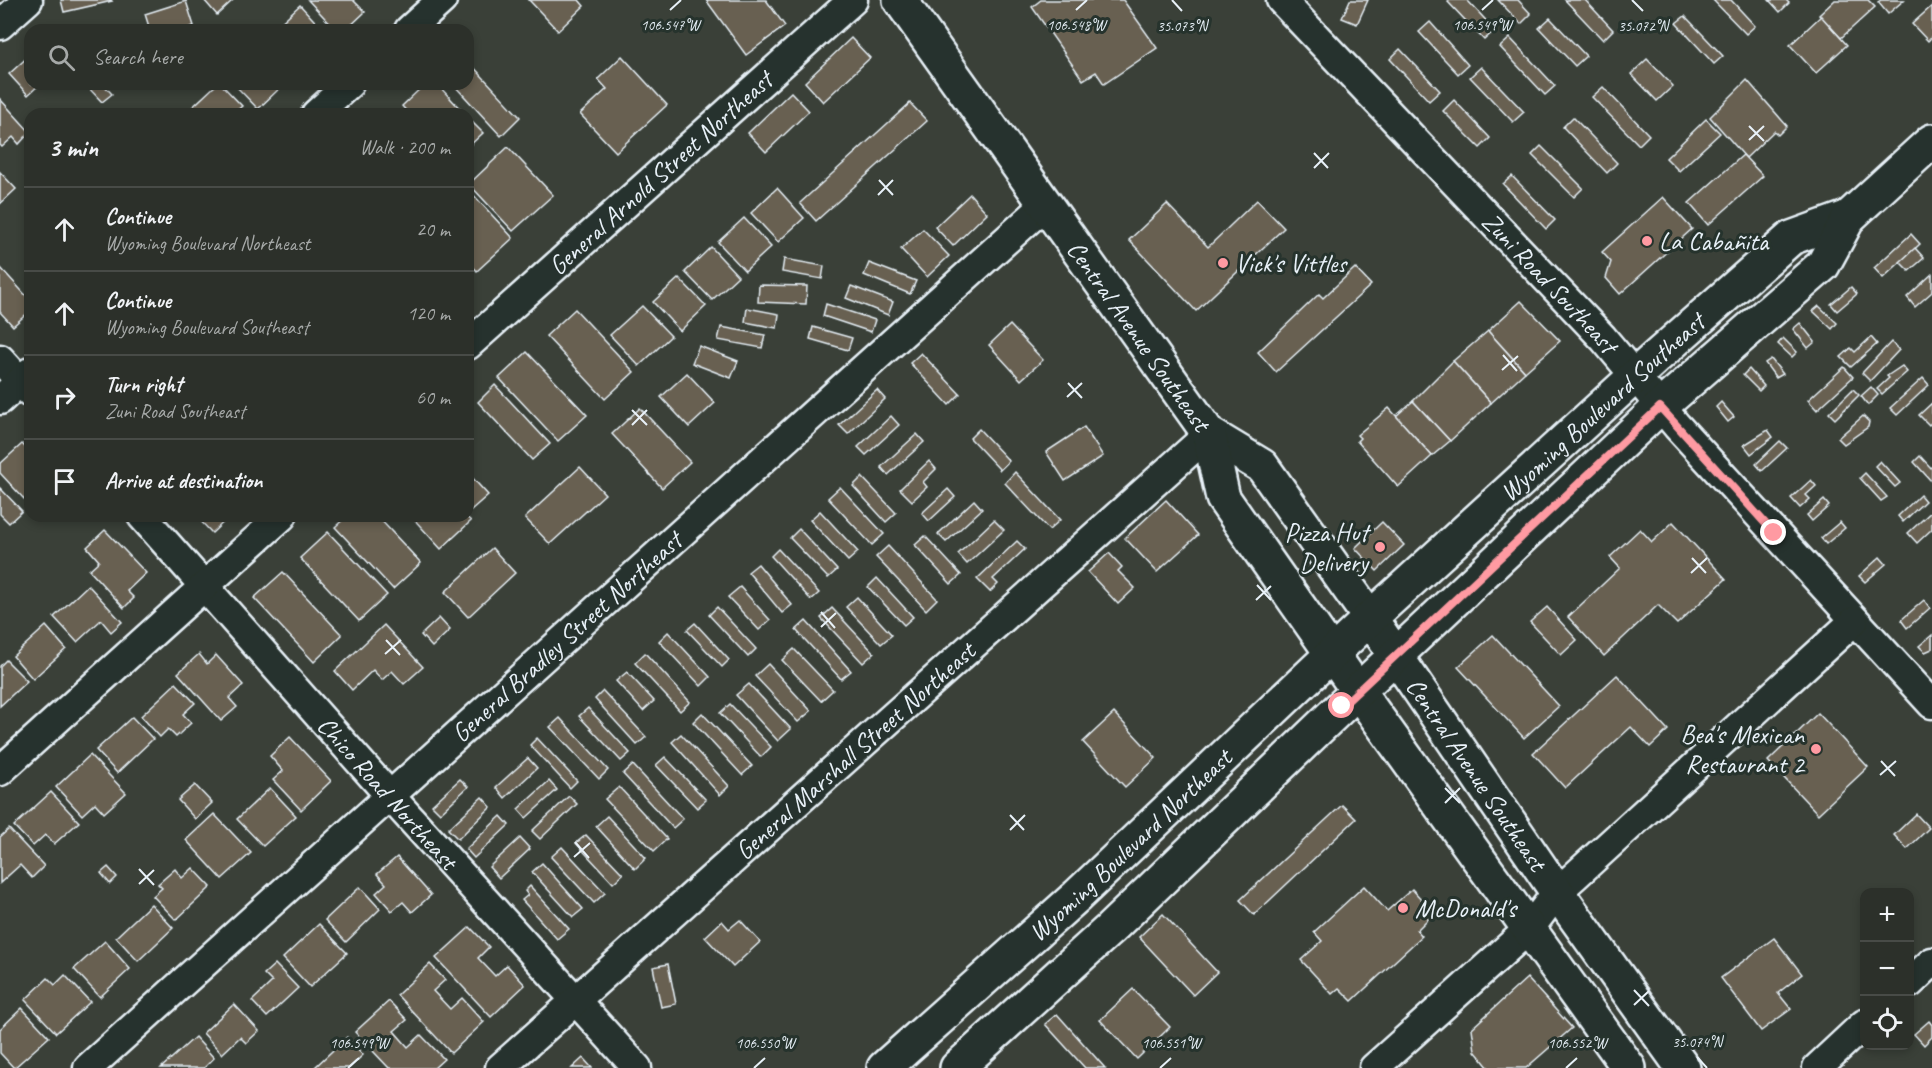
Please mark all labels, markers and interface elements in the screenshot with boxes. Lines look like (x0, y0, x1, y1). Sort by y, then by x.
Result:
text: 106.547°W (641, 16, 702, 35)
text: 106.548°W (1047, 16, 1108, 35)
text: 106.549°W (1453, 16, 1514, 35)
text: 35.073°N (1157, 17, 1210, 36)
text: 35.072°N (1618, 17, 1671, 36)
search box (24, 24, 474, 90)
icon: search (45, 41, 78, 74)
text: Search here (93, 43, 183, 71)
street label: General Arnold Street Northeast (542, 62, 782, 282)
text: 3 min (48, 131, 98, 164)
text: Walk · 200 m (360, 135, 450, 160)
text: Continue (105, 203, 171, 231)
street label: Zuni Road Southeast (1475, 205, 1627, 362)
icon: ahead (48, 213, 81, 246)
text: 20 m (416, 217, 450, 242)
place label: La Cabañita (1659, 225, 1770, 258)
text: Wyoming Boulevard Northeast (105, 231, 310, 256)
street label: Central Avenue Southeast (1059, 234, 1219, 440)
marker: La Cabañita (1640, 234, 1654, 248)
place label: Vick's Vittles (1235, 247, 1348, 280)
marker: Vick's Vittles (1216, 256, 1230, 270)
text: Continue (105, 287, 171, 315)
icon: ahead (48, 297, 81, 330)
text: 120 m (407, 301, 450, 326)
street label: Wyoming Boulevard Southeast (1493, 304, 1714, 508)
text: Wyoming Boulevard Southeast (105, 315, 309, 340)
text: Turn right (105, 371, 182, 399)
icon: right (48, 381, 81, 414)
text: 60 m (416, 385, 450, 410)
text: Zuni Road Southeast (105, 399, 245, 424)
icon: arrive (48, 465, 81, 498)
text: Arrive at destination (105, 467, 262, 495)
place label: Pizza Hut Delivery (1285, 516, 1371, 579)
route end (1760, 519, 1786, 545)
street label: General Bradley Street Northeast (445, 522, 691, 749)
marker: Pizza Hut Delivery (1373, 540, 1387, 554)
street label: General Marshall Street Northeast (728, 633, 984, 867)
street label: Central Avenue Southeast (1399, 672, 1555, 879)
route start (1328, 692, 1354, 718)
street label: Chico Road Northeast (310, 709, 466, 878)
place label: Bea's Mexican Restaurant 2 (1680, 718, 1806, 781)
street label: Wyoming Boulevard Northeast (1022, 740, 1241, 949)
marker: Bea's Mexican Restaurant 2 (1809, 742, 1823, 756)
map controls (1860, 888, 1914, 1050)
button: + (1860, 888, 1914, 942)
place label: McDonald's (1415, 892, 1518, 925)
marker: McDonald's (1396, 901, 1410, 915)
button: − (1860, 942, 1914, 996)
button: locate (1860, 996, 1914, 1050)
text: 35.074°N (1672, 1033, 1725, 1052)
text: 106.549°W (330, 1034, 391, 1053)
text: 106.550°W (736, 1034, 797, 1053)
text: 106.551°W (1142, 1034, 1203, 1053)
text: 106.552°W (1548, 1034, 1609, 1053)

